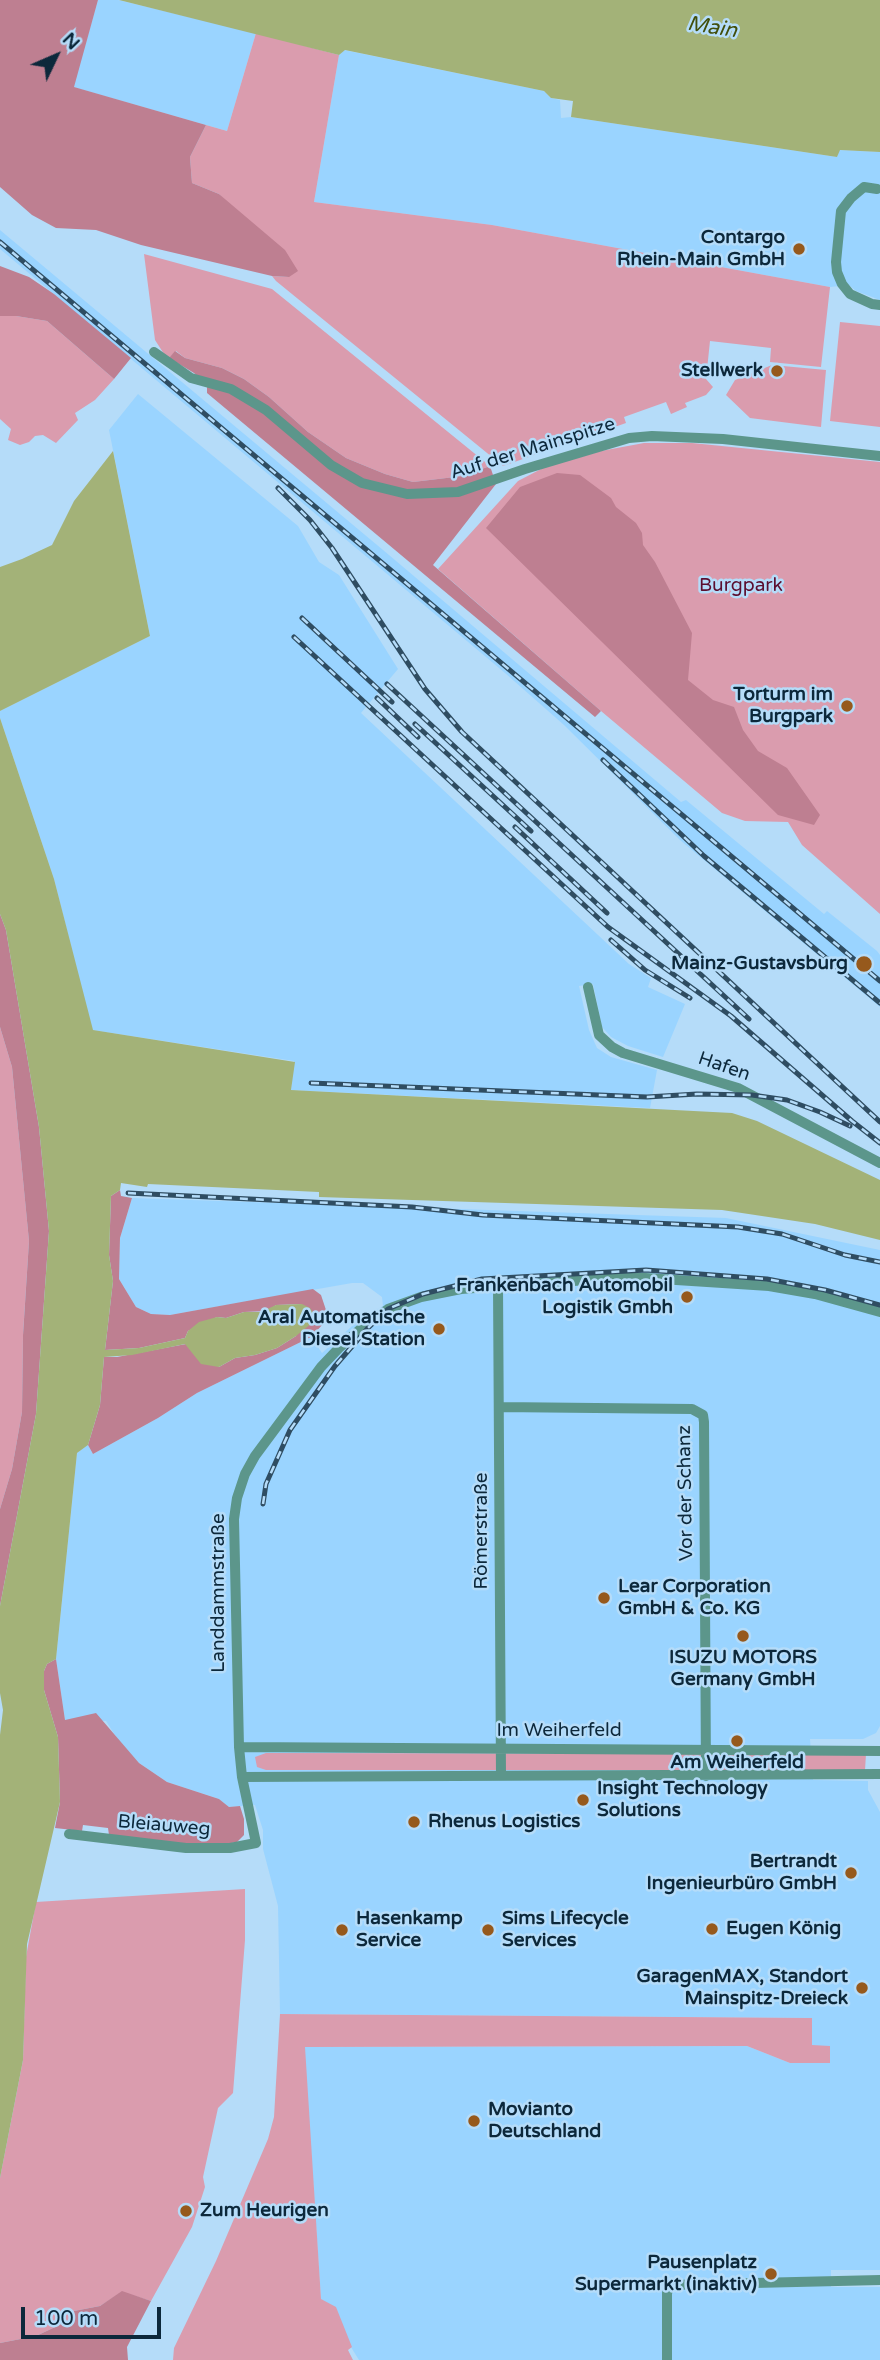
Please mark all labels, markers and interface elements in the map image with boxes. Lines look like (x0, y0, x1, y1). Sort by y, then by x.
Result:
water label: Main (685, 12, 739, 44)
north arrow (21, 21, 91, 91)
text: N (58, 28, 84, 55)
place label: Contargo Rhein-Main GmbH (617, 227, 785, 271)
marker: Contargo Rhein-Main GmbH (791, 241, 807, 257)
place label: Stellwerk (681, 360, 763, 382)
marker: Stellwerk (769, 363, 785, 379)
street label: Auf der Mainspitze (448, 413, 618, 485)
park label: Burgpark (699, 575, 783, 597)
place label: Torturm im Burgpark (733, 684, 833, 728)
marker: Torturm im Burgpark (839, 698, 855, 714)
place label: Mainz-Gustavsburg (671, 953, 848, 975)
marker: Mainz-Gustavsburg (854, 954, 874, 974)
street label: Hafen (695, 1047, 753, 1087)
place label: Frankenbach Automobil Logistik Gmbh (456, 1275, 673, 1319)
marker: Frankenbach Automobil Logistik Gmbh (679, 1289, 695, 1305)
place label: Aral Automatische Diesel Station (258, 1307, 425, 1351)
marker: Aral Automatische Diesel Station (431, 1321, 447, 1337)
street label: Vor der Schanz (673, 1425, 699, 1561)
street label: Römerstraße (471, 1472, 493, 1590)
street label: Landdammstraße (208, 1513, 230, 1673)
place label: Lear Corporation GmbH & Co. KG (618, 1576, 771, 1620)
marker: Lear Corporation GmbH & Co. KG (596, 1590, 612, 1606)
marker: ISUZU MOTORS Germany GmbH (735, 1628, 751, 1644)
place label: ISUZU MOTORS Germany GmbH (669, 1647, 817, 1691)
street label: Im Weiherfeld (496, 1720, 622, 1742)
marker: Am Weiherfeld (729, 1733, 745, 1749)
place label: Am Weiherfeld (670, 1752, 804, 1774)
place label: Insight Technology Solutions (597, 1778, 768, 1822)
marker: Insight Technology Solutions (575, 1792, 591, 1808)
street label: Bleiauweg (117, 1811, 211, 1841)
place label: Rhenus Logistics (428, 1811, 580, 1833)
marker: Rhenus Logistics (406, 1814, 422, 1830)
place label: Bertrandt Ingenieurbüro GmbH (647, 1851, 837, 1895)
marker: Bertrandt Ingenieurbüro GmbH (843, 1865, 859, 1881)
place label: Hasenkamp Service (356, 1908, 463, 1952)
place label: Sims Lifecycle Services (502, 1908, 629, 1952)
place label: Eugen König (726, 1918, 841, 1940)
marker: Eugen König (704, 1921, 720, 1937)
marker: Hasenkamp Service (334, 1922, 350, 1938)
marker: Sims Lifecycle Services (480, 1922, 496, 1938)
place label: GaragenMAX, Standort Mainspitz-Dreieck (636, 1966, 848, 2010)
marker: GaragenMAX, Standort Mainspitz-Dreieck (854, 1980, 870, 1996)
place label: Movianto Deutschland (488, 2099, 601, 2143)
marker: Movianto Deutschland (466, 2113, 482, 2129)
place label: Zum Heurigen (200, 2200, 329, 2222)
marker: Zum Heurigen (178, 2203, 194, 2219)
place label: Pausenplatz Supermarkt (inaktiv) (575, 2252, 757, 2296)
marker: Pausenplatz Supermarkt (inaktiv) (763, 2266, 779, 2282)
scale bar (24, 2294, 164, 2338)
text: 100 m (34, 2306, 98, 2331)

